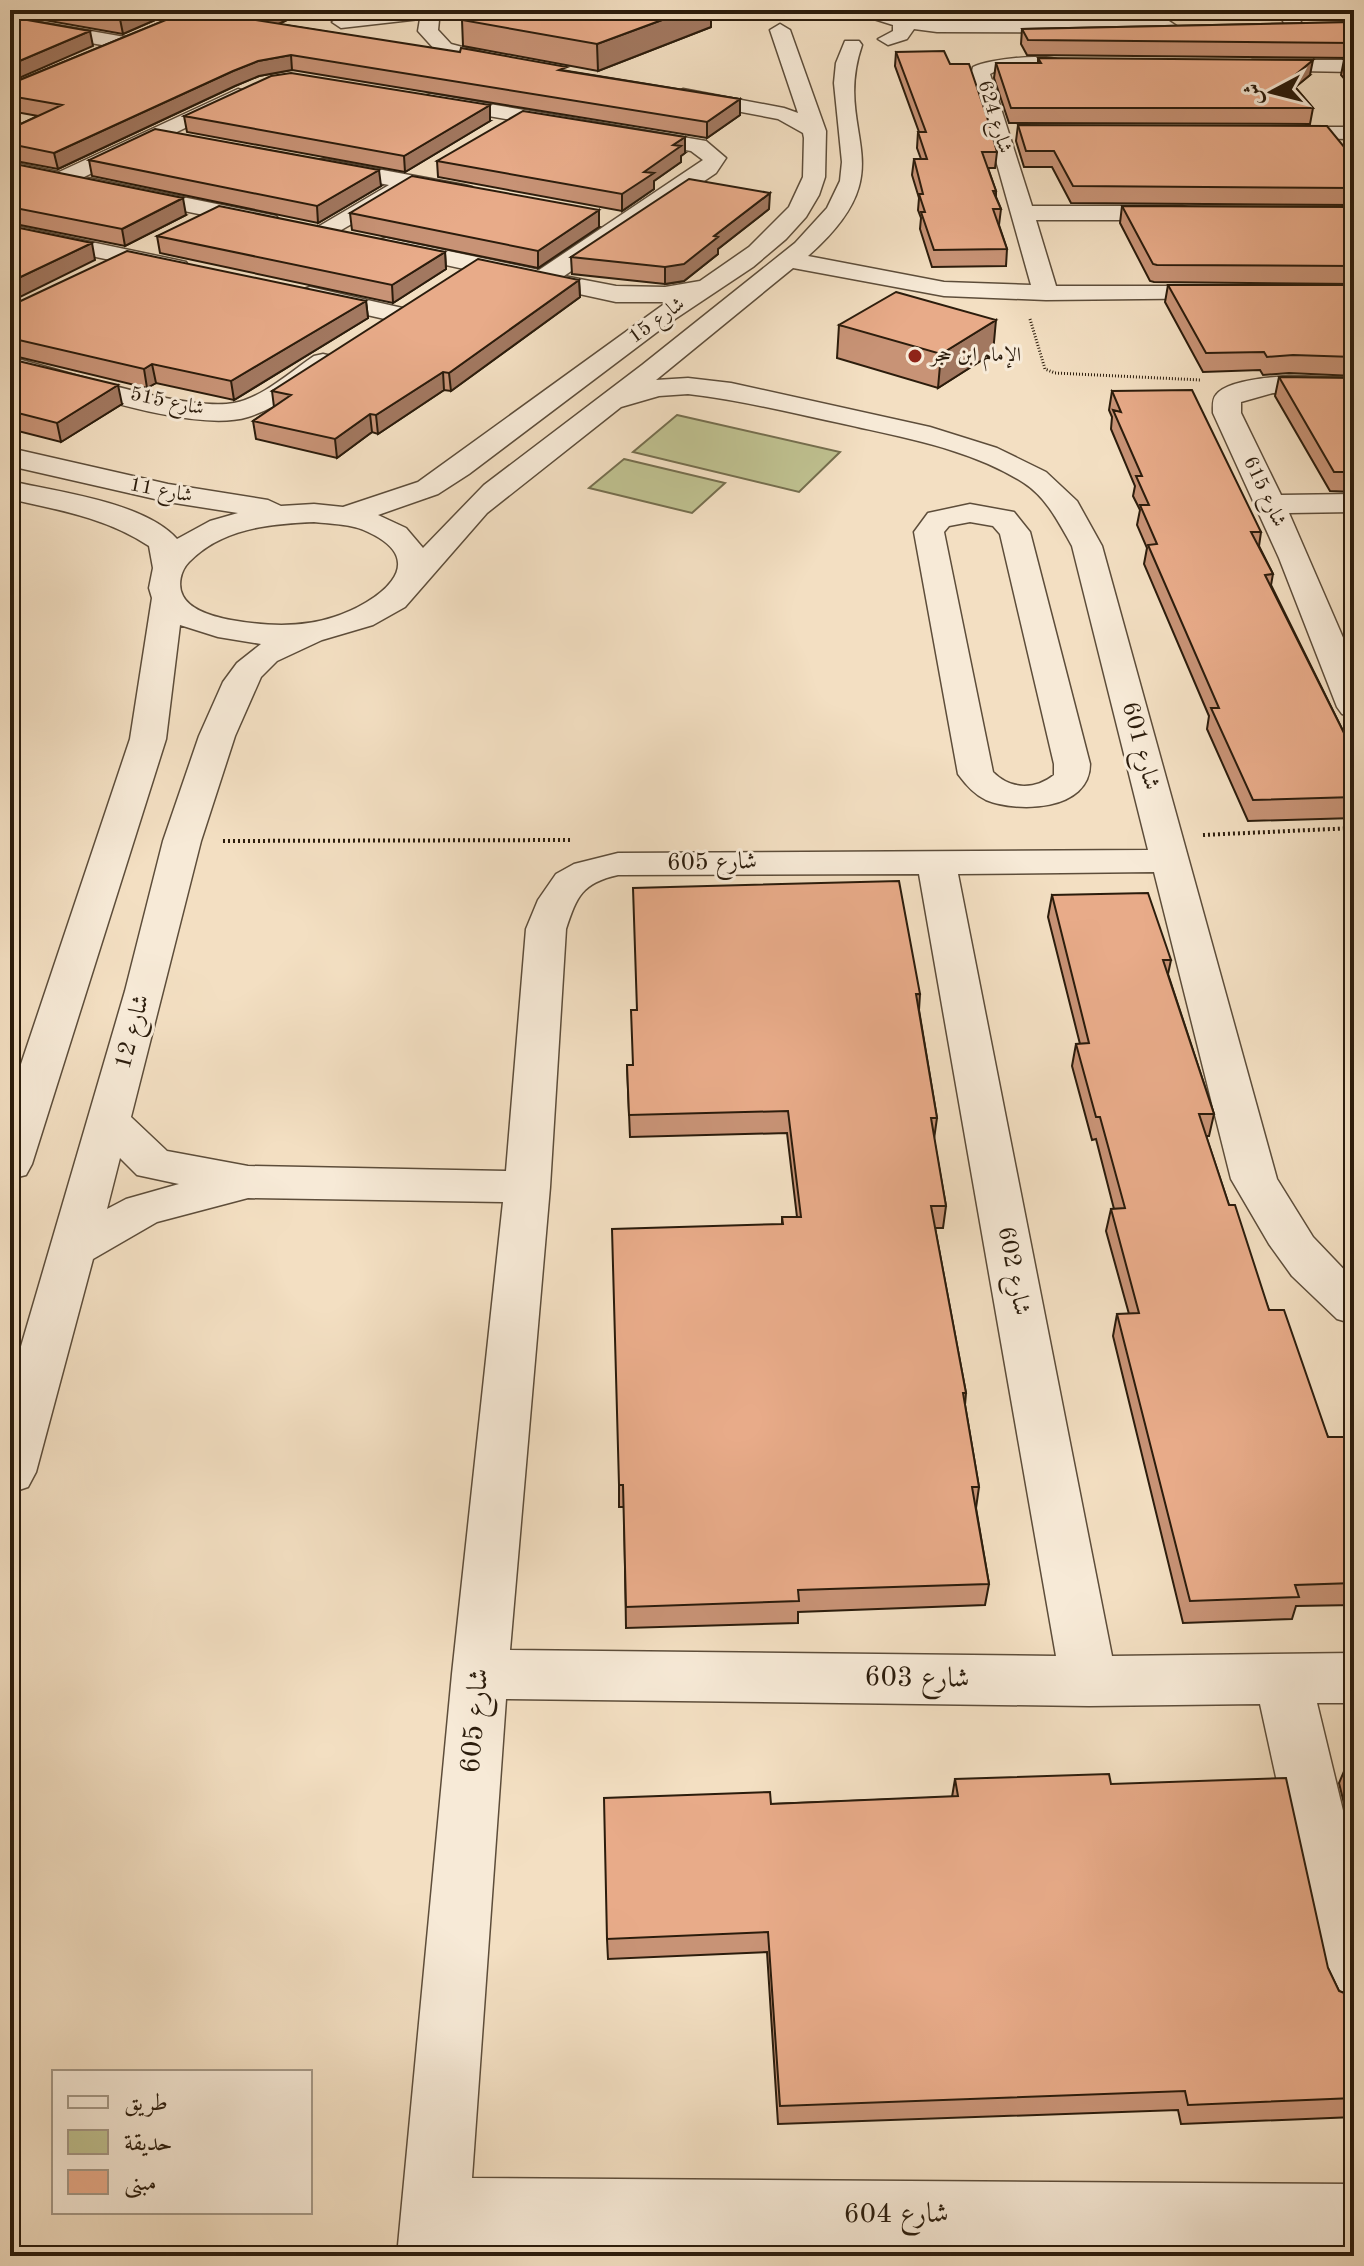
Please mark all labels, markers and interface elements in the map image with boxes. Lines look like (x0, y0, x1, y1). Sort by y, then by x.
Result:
north arrow (1232, 52, 1312, 132)
street label: شارع 624 (968, 78, 1015, 158)
text: ش (1242, 82, 1266, 106)
street label: شارع 15 (625, 294, 692, 353)
place label: الإمام ابن حجر (929, 346, 1021, 372)
marker: الإمام ابن حجر (906, 347, 924, 365)
street label: شارع 515 (127, 384, 206, 425)
street label: شارع 615 (1234, 454, 1289, 533)
street label: شارع 11 (127, 475, 194, 513)
street label: شارع 601 (1111, 699, 1163, 794)
street label: شارع 605 (667, 850, 757, 882)
street label: شارع 12 (112, 992, 160, 1073)
street label: شارع 602 (987, 1224, 1033, 1319)
street label: شارع 603 (864, 1664, 970, 1701)
street label: شارع 605 (457, 1667, 502, 1775)
legend (52, 2070, 312, 2214)
text: طريق (124, 2092, 168, 2117)
text: حديقة (124, 2132, 173, 2157)
text: مبنى (124, 2172, 157, 2199)
street label: شارع 604 (843, 2201, 949, 2236)

